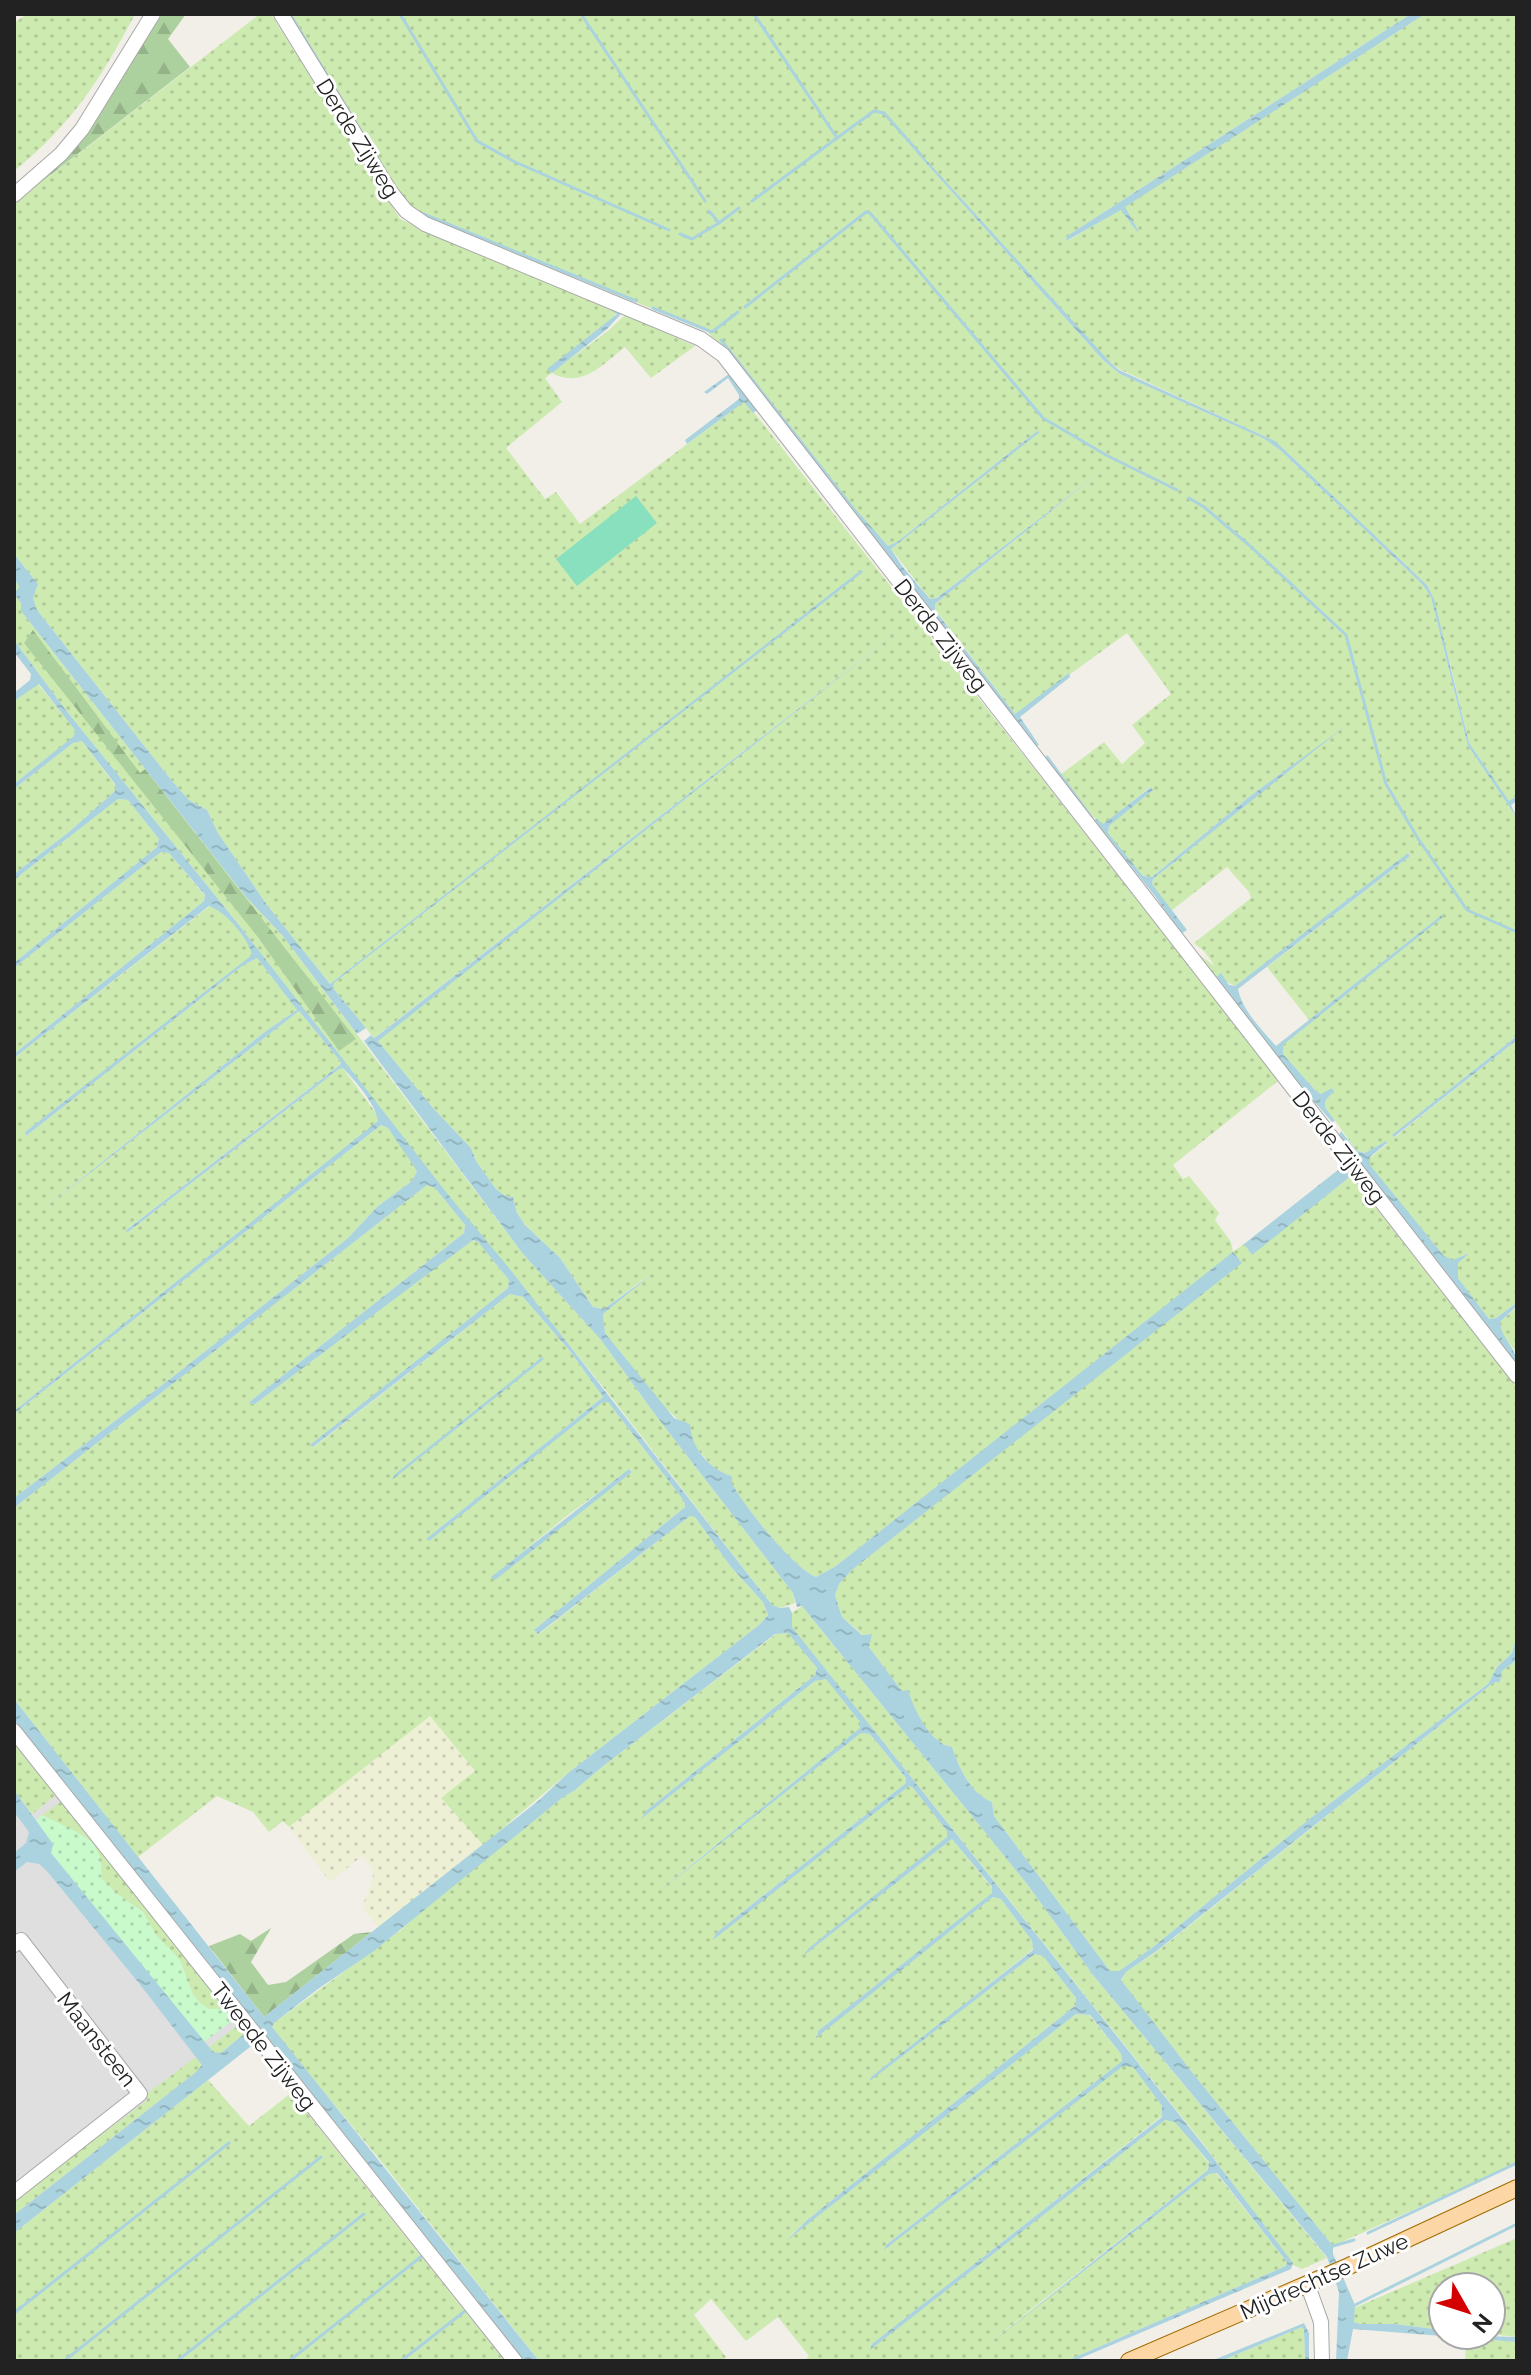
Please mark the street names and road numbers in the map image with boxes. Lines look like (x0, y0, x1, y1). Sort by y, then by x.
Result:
street label: Derde Zijweg (311, 74, 405, 202)
street label: Derde Zijweg (889, 573, 993, 697)
street label: Derde Zijweg (1287, 1085, 1391, 1209)
street label: Tweede Zijweg (206, 1977, 322, 2115)
street label: Maansteen (52, 1987, 142, 2091)
street label: Mijdrechtse Zuwe (1236, 2227, 1412, 2325)

